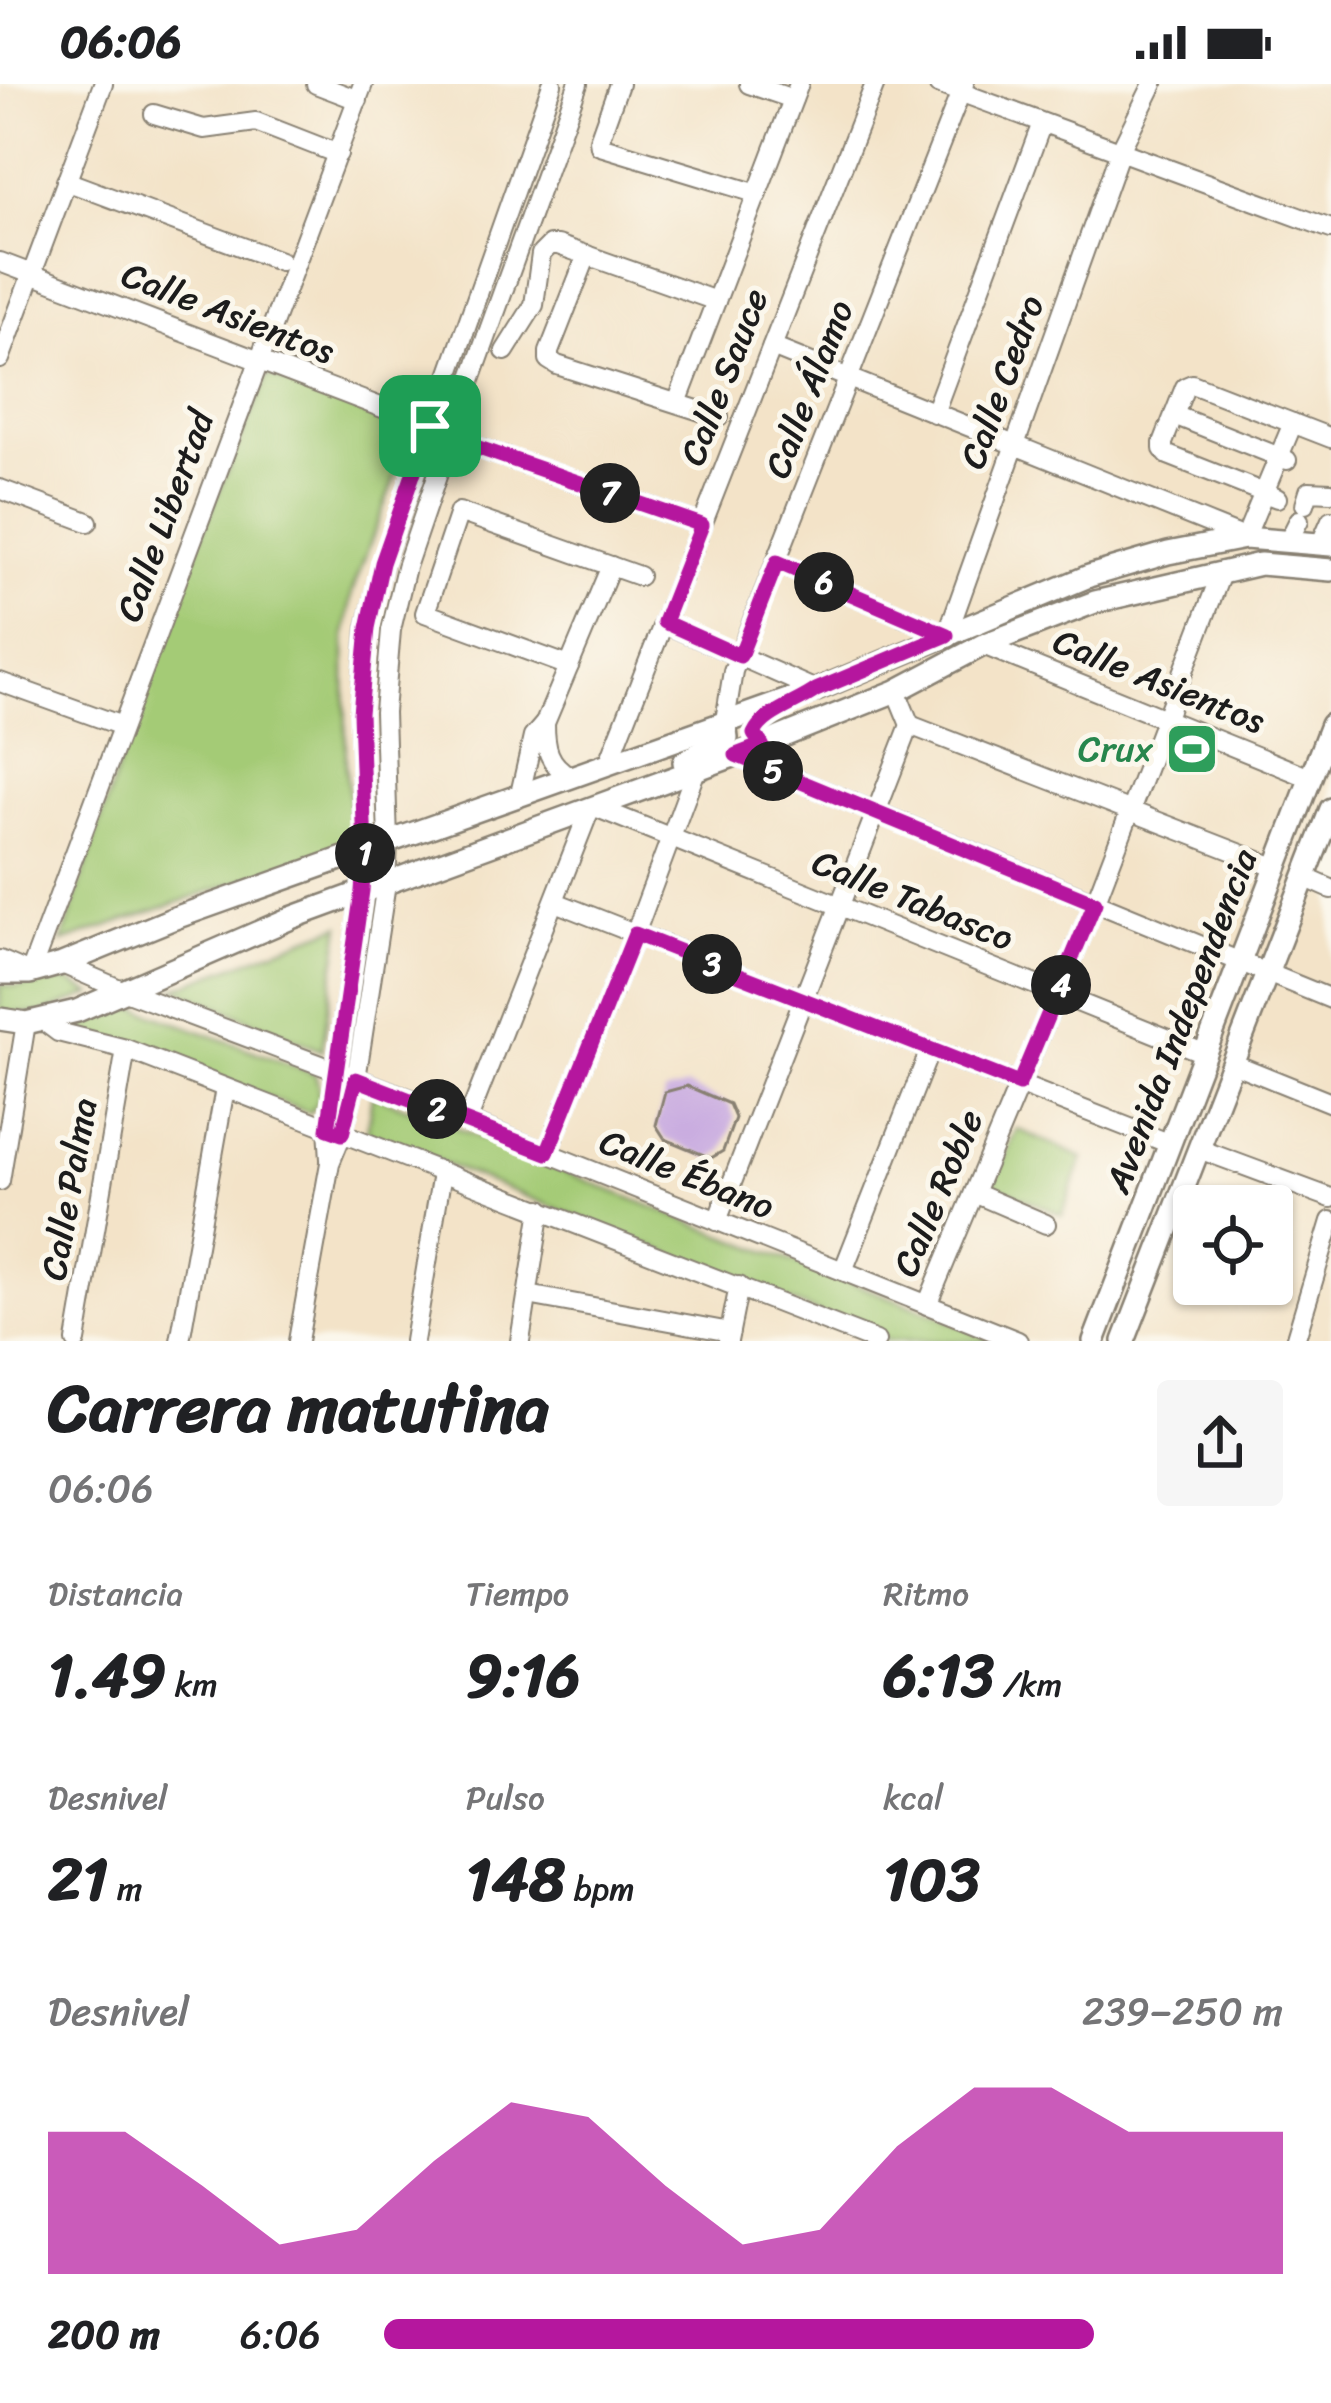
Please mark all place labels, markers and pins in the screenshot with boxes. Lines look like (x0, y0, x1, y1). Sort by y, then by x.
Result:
pin (379, 375, 481, 477)
pin: 7 (580, 463, 640, 523)
pin: 6 (794, 552, 854, 612)
place label: Crux (1078, 717, 1154, 781)
sports icon: Crux (1164, 721, 1220, 777)
pin: 5 (743, 741, 803, 801)
pin: 1 (335, 823, 395, 883)
pin: 3 (682, 934, 742, 994)
pin: 4 (1031, 955, 1091, 1015)
pin: 2 (407, 1079, 467, 1139)

